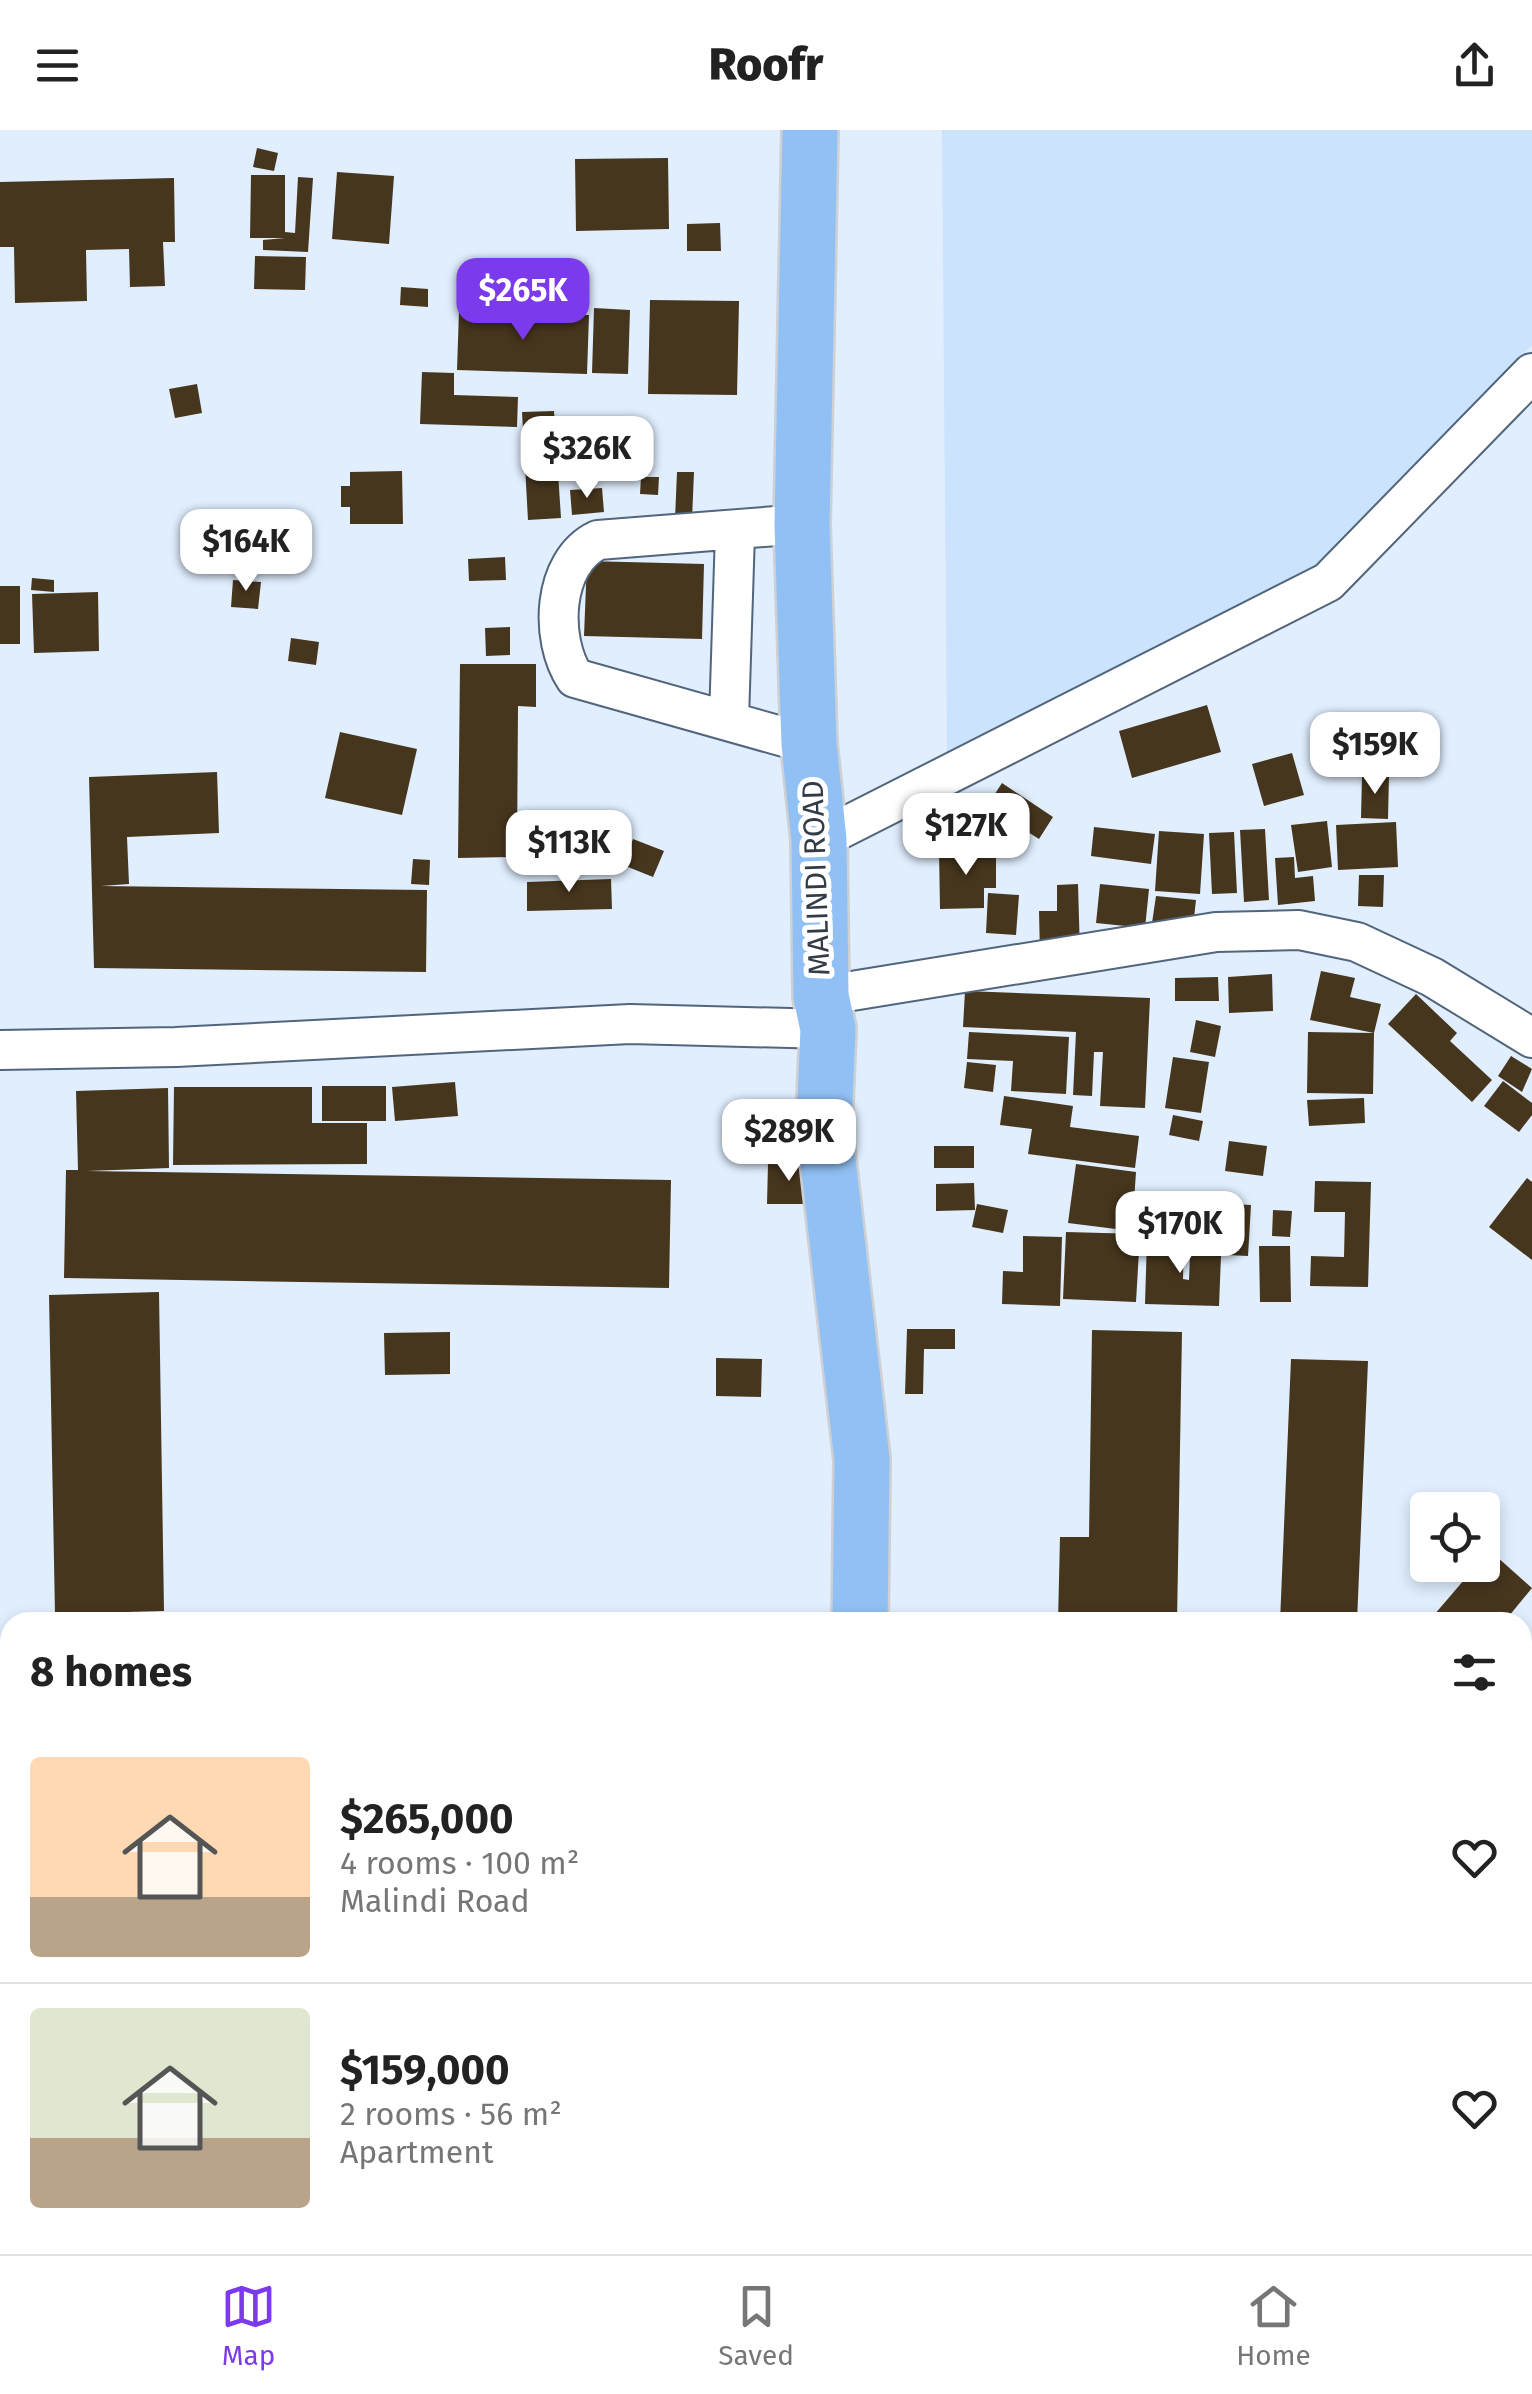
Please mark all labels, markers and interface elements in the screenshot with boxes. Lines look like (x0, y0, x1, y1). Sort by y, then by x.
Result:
icon: menu (30, 38, 85, 93)
text: Roofr (709, 38, 823, 92)
icon: share (1447, 38, 1502, 93)
pin: $265K (453, 258, 593, 343)
text: $265K (478, 271, 568, 309)
pin: $326K (517, 416, 657, 501)
text: $326K (543, 429, 631, 467)
pin: $164K (176, 509, 316, 594)
text: $164K (202, 522, 290, 560)
pin: $159K (1305, 712, 1445, 797)
text: $159K (1332, 725, 1418, 763)
street label: MALINDI ROAD (795, 780, 837, 976)
pin: $127K (896, 793, 1036, 878)
text: $127K (925, 806, 1007, 844)
pin: $113K (499, 810, 639, 895)
text: $113K (528, 823, 610, 861)
pin: $289K (719, 1099, 859, 1184)
text: $289K (744, 1112, 834, 1150)
pin: $170K (1110, 1191, 1250, 1276)
text: $170K (1138, 1204, 1222, 1242)
map controls (1410, 1492, 1500, 1582)
button: locate (1410, 1492, 1500, 1582)
icon: filters (1447, 1645, 1502, 1700)
text: 8 homes (30, 1647, 192, 1697)
text: $265,000 (340, 1794, 514, 1844)
icon: home (110, 1797, 230, 1917)
icon: heart (1447, 1830, 1502, 1885)
text: 4 rooms · 100 m² (340, 1844, 579, 1882)
text: Malindi Road (340, 1882, 530, 1920)
text: $159,000 (340, 2045, 510, 2095)
icon: home (110, 2048, 230, 2168)
icon: heart (1447, 2081, 1502, 2136)
text: 2 rooms · 56 m² (340, 2095, 562, 2133)
text: Apartment (340, 2133, 494, 2171)
tab: Map (221, 2279, 276, 2372)
tab: Saved (718, 2279, 794, 2372)
tab: Home (1236, 2279, 1311, 2372)

